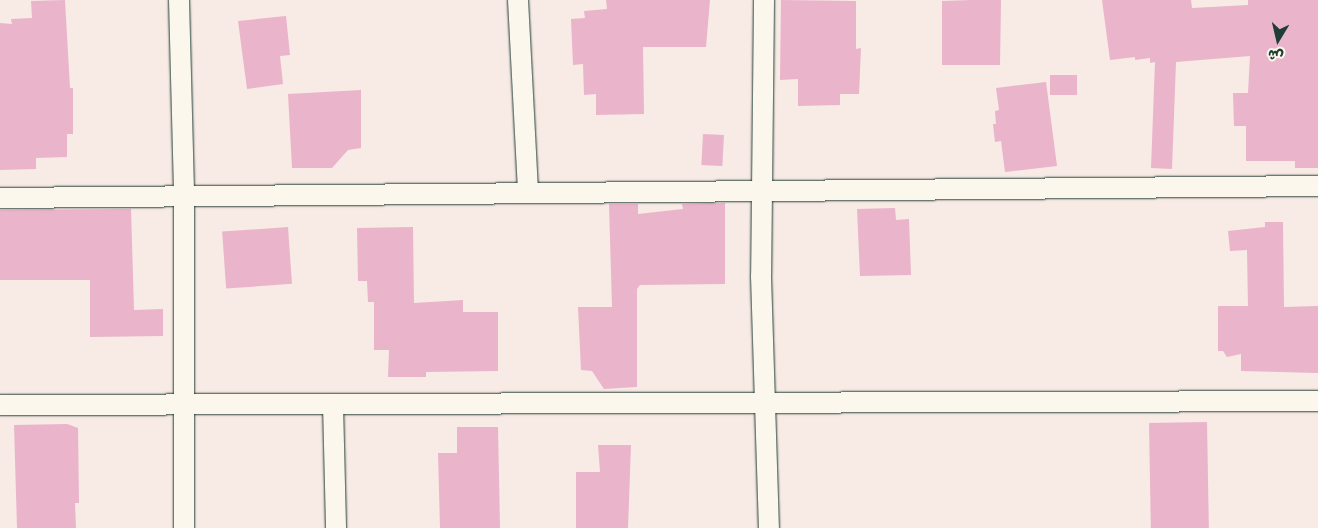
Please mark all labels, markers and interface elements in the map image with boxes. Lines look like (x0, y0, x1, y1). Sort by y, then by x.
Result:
north arrow (1253, 15, 1303, 65)
text: ش (1266, 43, 1285, 67)

